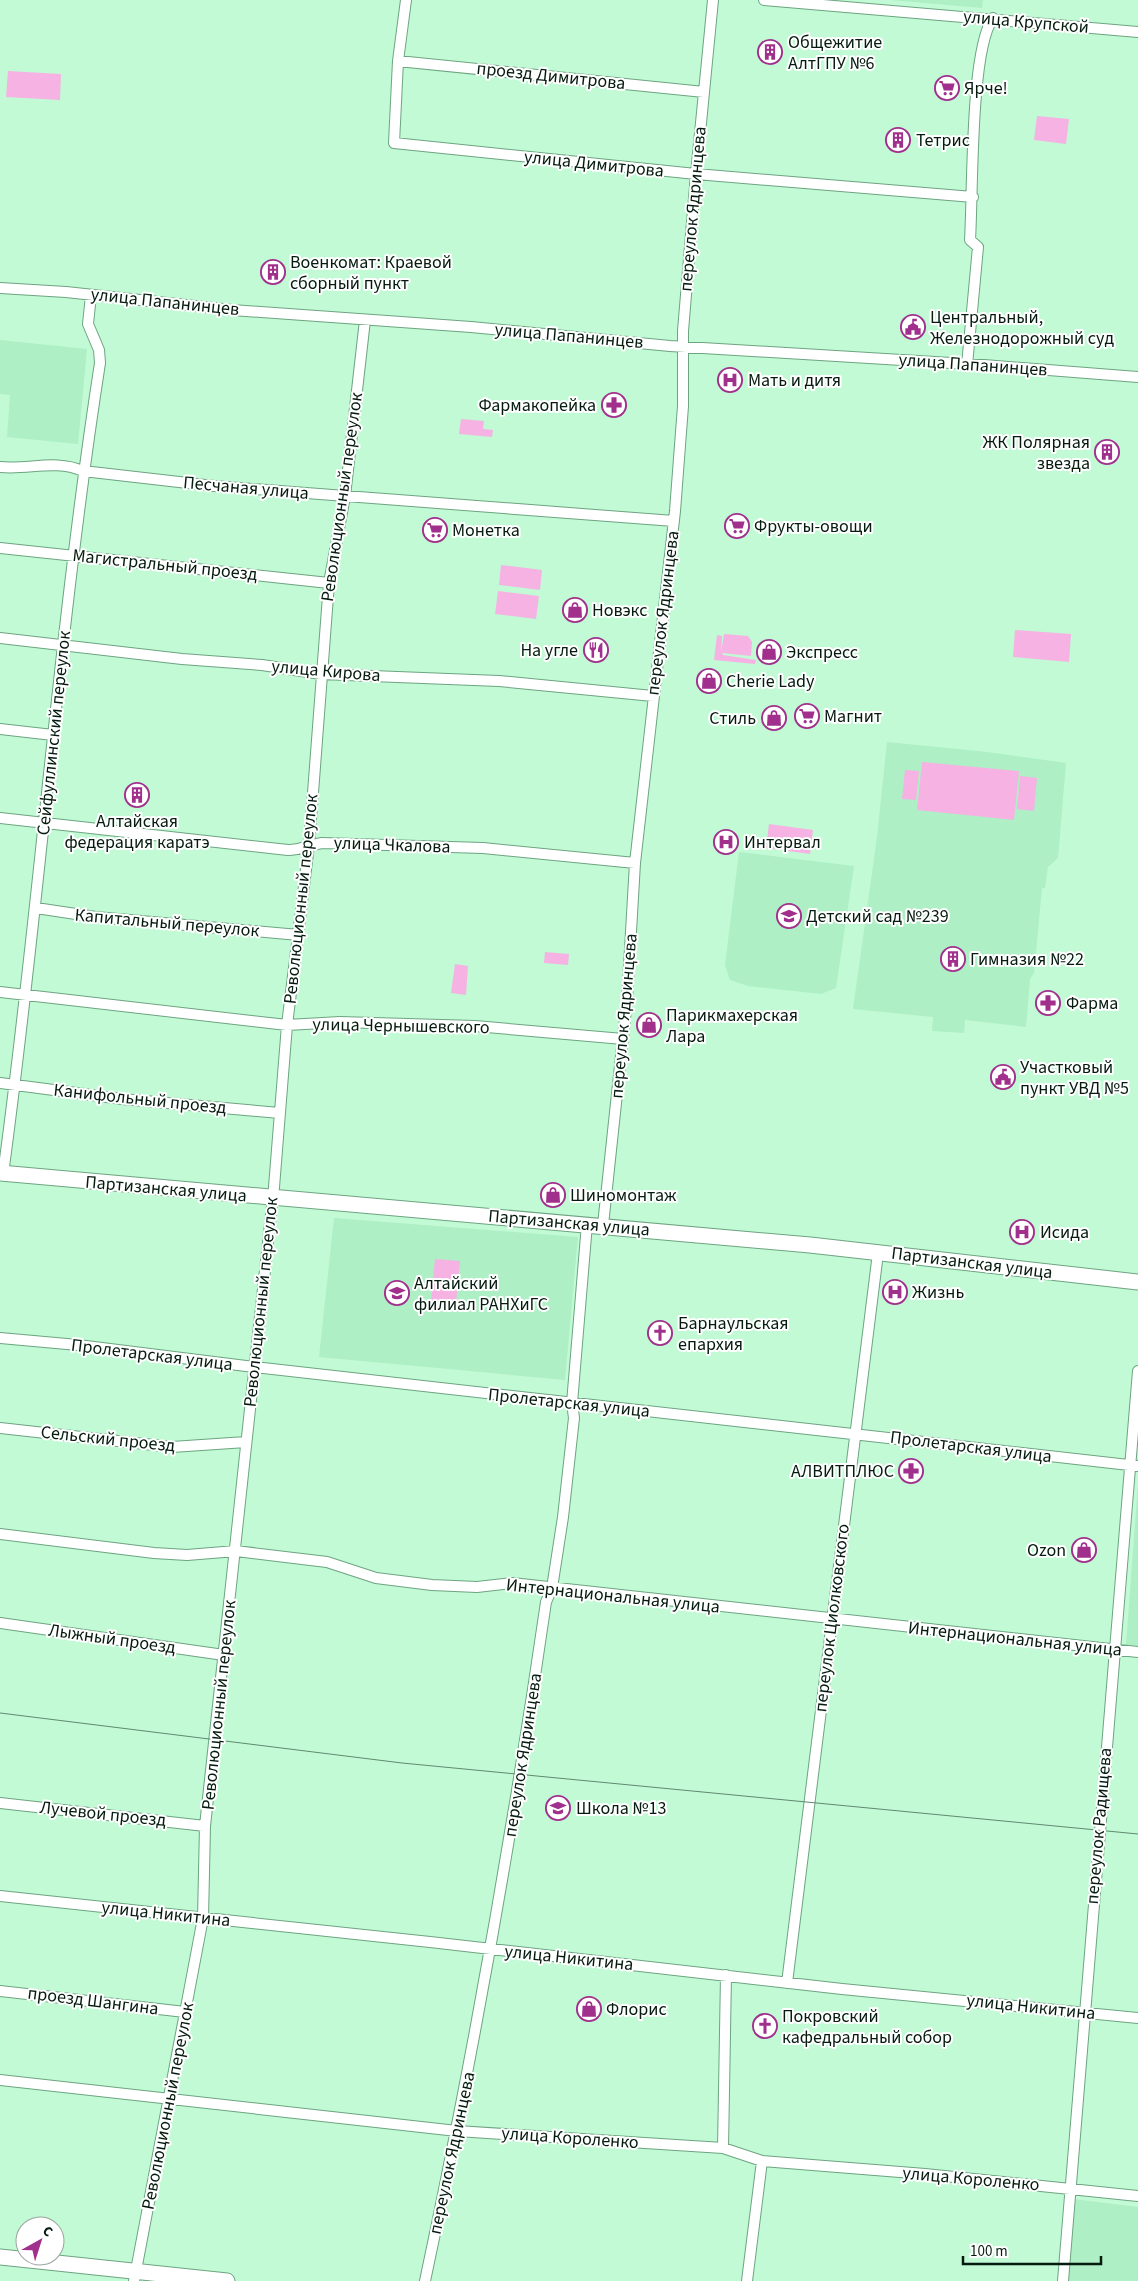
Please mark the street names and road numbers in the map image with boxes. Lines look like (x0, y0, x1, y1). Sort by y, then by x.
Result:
street label: улица Крупской (962, 4, 1090, 40)
street label: проезд Димитрова (475, 56, 627, 96)
street label: переулок Ядринцева (673, 125, 713, 293)
street label: улица Димитрова (523, 144, 665, 184)
street label: улица Папанинцев (90, 282, 240, 322)
street label: улица Папанинцев (494, 317, 644, 355)
street label: улица Папанинцев (898, 347, 1048, 383)
street label: Революционный переулок (315, 391, 369, 603)
street label: Песчаная улица (182, 470, 310, 506)
street label: переулок Ядринцева (640, 529, 686, 697)
street label: Магистральный проезд (71, 543, 259, 587)
street label: Сейфуллинский переулок (31, 629, 77, 837)
street label: улица Кирова (270, 654, 382, 688)
street label: Революционный переулок (278, 793, 324, 1005)
street label: улица Чкалова (333, 830, 451, 860)
street label: Капитальный переулок (74, 902, 261, 944)
street label: переулок Ядринцева (604, 932, 644, 1100)
street label: улица Чернышевского (312, 1012, 490, 1040)
street label: Канифольный проезд (52, 1077, 228, 1121)
street label: Партизанская улица (84, 1169, 248, 1209)
street label: Революционный переулок (238, 1196, 284, 1408)
street label: Партизанская улица (487, 1203, 651, 1243)
street label: Партизанская улица (890, 1241, 1054, 1285)
street label: Пролетарская улица (70, 1333, 234, 1377)
street label: Пролетарская улица (487, 1382, 651, 1424)
street label: Сельский проезд (40, 1420, 177, 1459)
street label: Пролетарская улица (889, 1425, 1053, 1469)
street label: переулок Циолковского (808, 1522, 856, 1714)
street label: Интернациональная улица (505, 1572, 721, 1620)
street label: Революционный переулок (196, 1599, 242, 1811)
street label: Интернациональная улица (907, 1615, 1123, 1663)
street label: Лыжный проезд (47, 1618, 178, 1660)
street label: переулок Ядринцева (498, 1671, 548, 1839)
street label: переулок Радищева (1080, 1747, 1118, 1905)
street label: Лучевой проезд (39, 1795, 168, 1833)
street label: улица Никитина (100, 1895, 232, 1933)
street label: улица Никитина (503, 1939, 635, 1977)
street label: проезд Шангина (26, 1981, 160, 2021)
street label: улица Никитина (965, 1988, 1097, 2026)
street label: Революционный переулок (136, 2000, 200, 2212)
street label: переулок Ядринцева (423, 2069, 481, 2237)
street label: улица Короленко (501, 2121, 639, 2155)
street label: улица Короленко (901, 2161, 1041, 2197)

